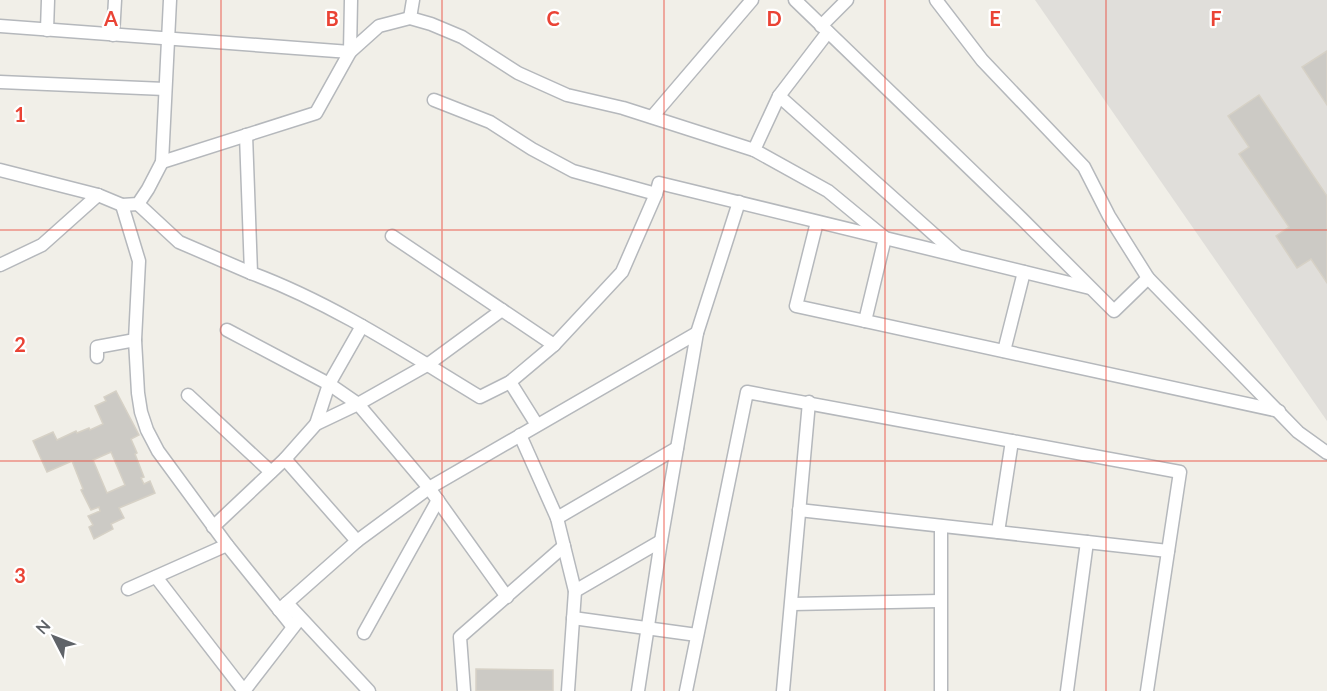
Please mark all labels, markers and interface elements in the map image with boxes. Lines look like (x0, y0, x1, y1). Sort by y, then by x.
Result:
text: A (103, 6, 118, 30)
text: B (325, 6, 339, 30)
text: C (546, 6, 560, 30)
text: D (766, 6, 782, 30)
text: E (989, 6, 1001, 30)
text: F (1210, 6, 1222, 30)
text: 1 (14, 102, 26, 126)
text: 2 (14, 332, 26, 356)
text: 3 (14, 563, 26, 587)
north arrow (24, 607, 84, 667)
text: N (31, 616, 54, 638)

